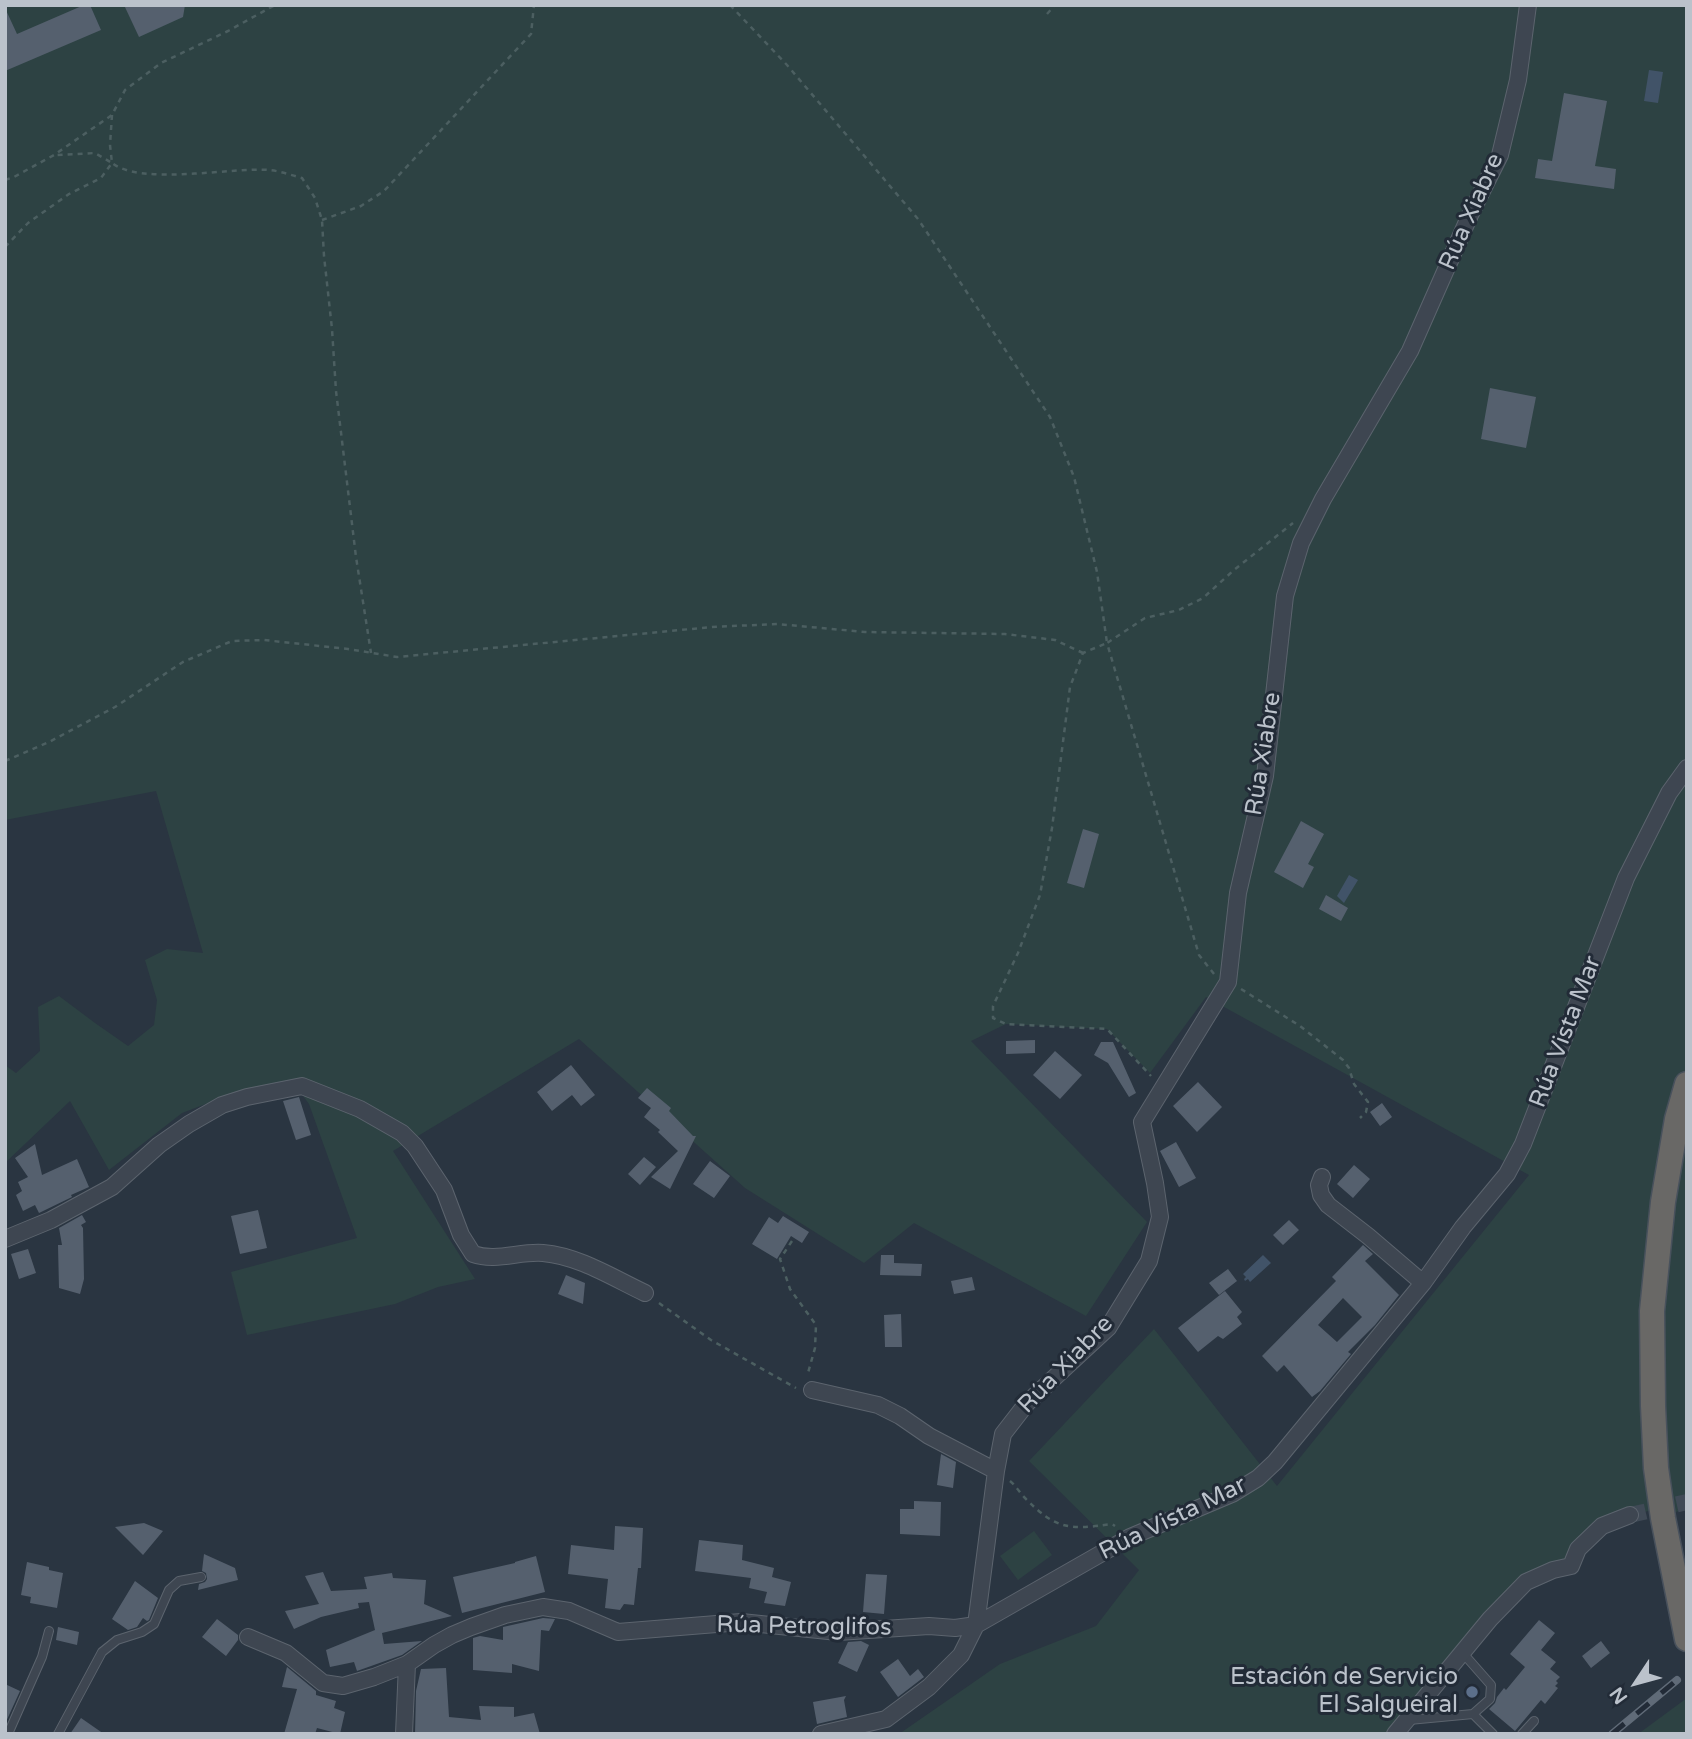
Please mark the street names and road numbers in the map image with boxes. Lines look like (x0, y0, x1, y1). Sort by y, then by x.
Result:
street label: Rúa Xiabre (1434, 149, 1510, 275)
street label: Rúa Xiabre (1240, 690, 1288, 818)
street label: Rúa Vista Mar (1524, 952, 1608, 1112)
street label: Rúa Xiabre (1012, 1310, 1120, 1420)
street label: Rúa Vista Mar (1095, 1471, 1251, 1567)
street label: Rúa Petroglifos (716, 1611, 892, 1643)

